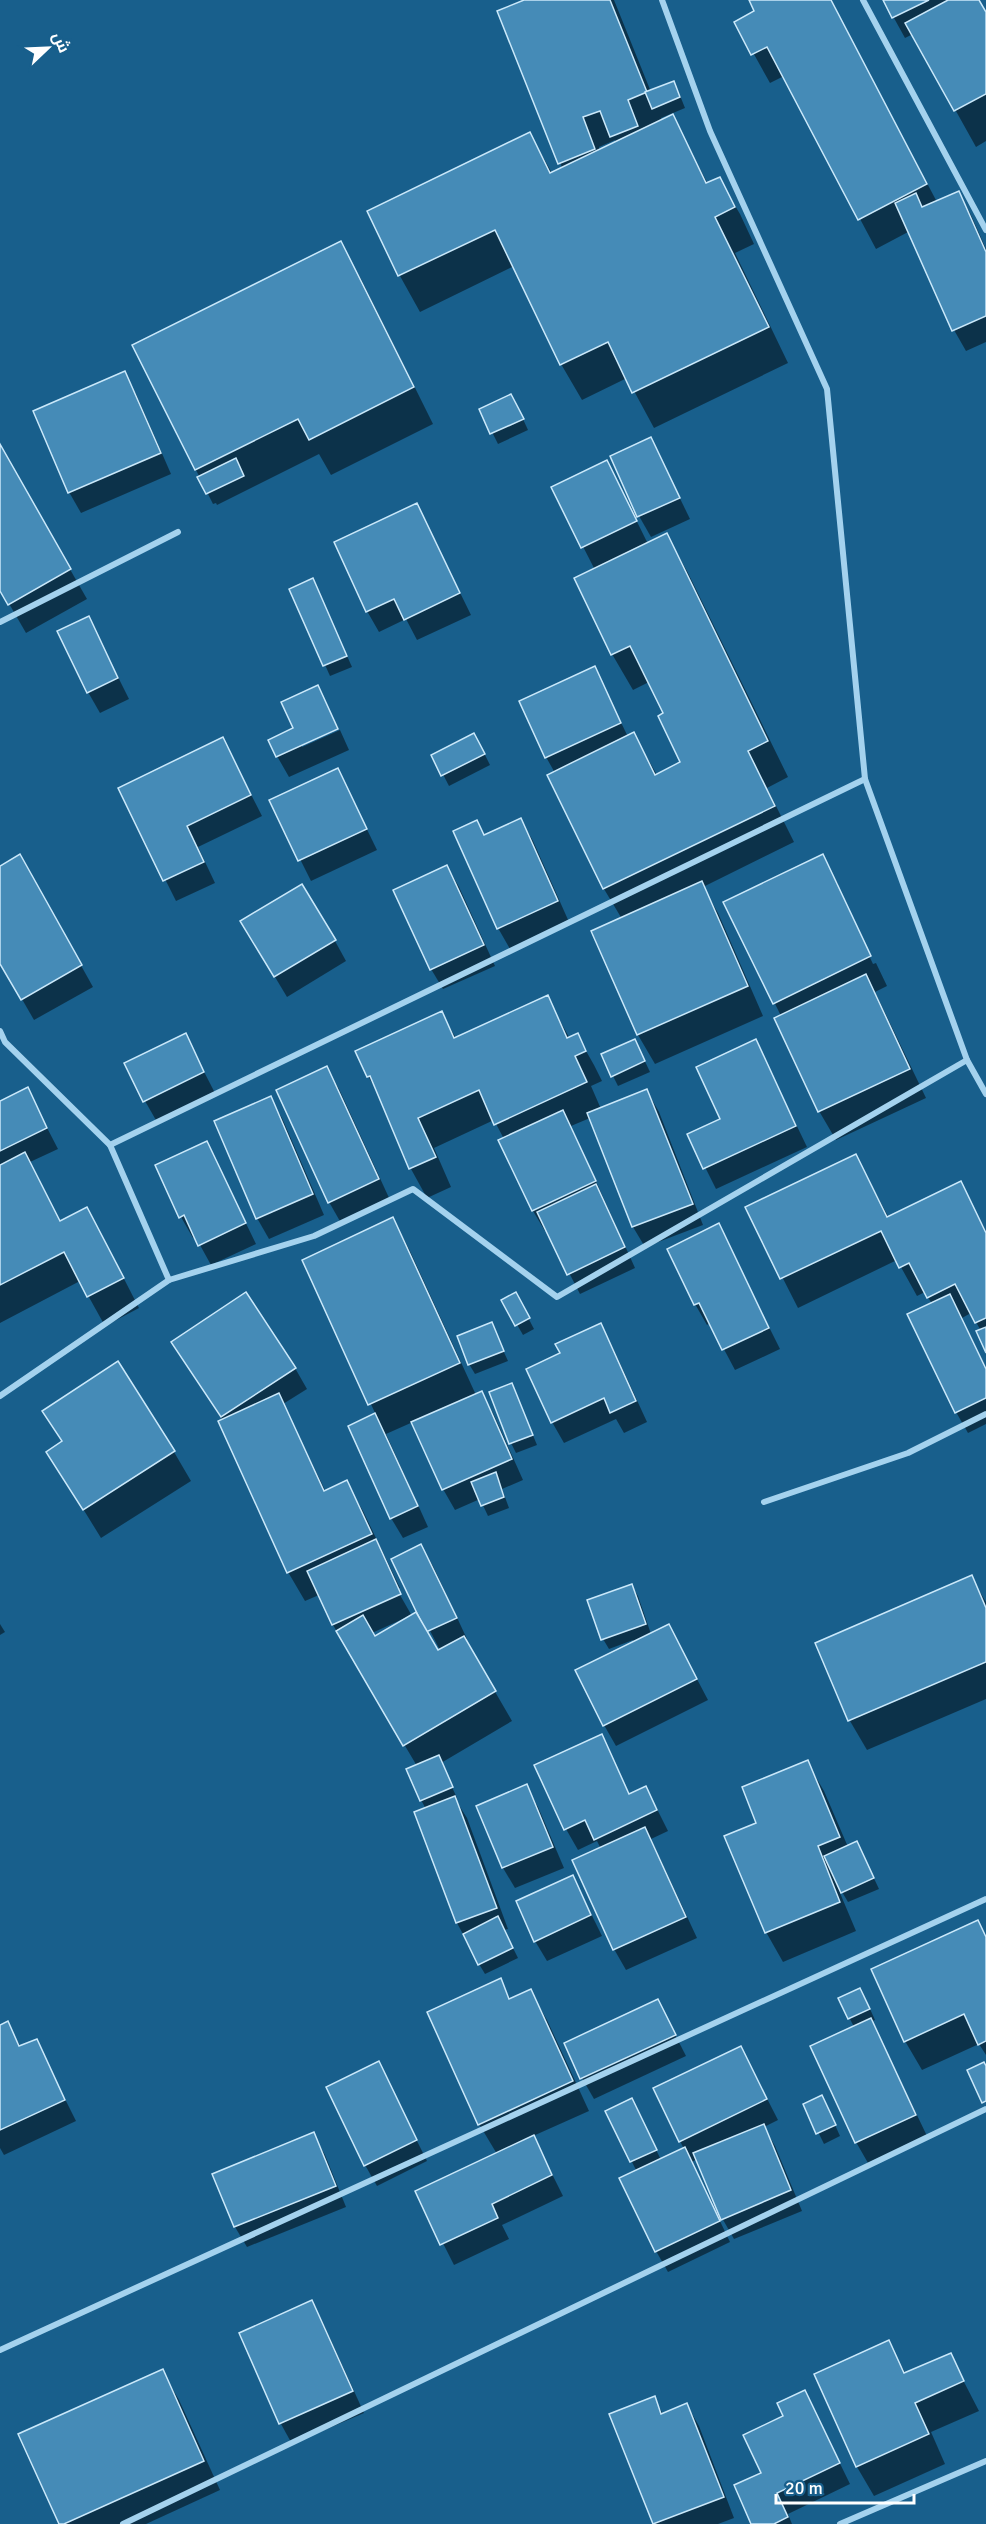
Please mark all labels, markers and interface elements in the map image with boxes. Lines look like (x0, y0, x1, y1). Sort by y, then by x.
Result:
north arrow (18, 18, 78, 78)
text: ش (48, 29, 74, 56)
scale bar (776, 2467, 914, 2505)
text: 20 m (785, 2477, 823, 2499)

